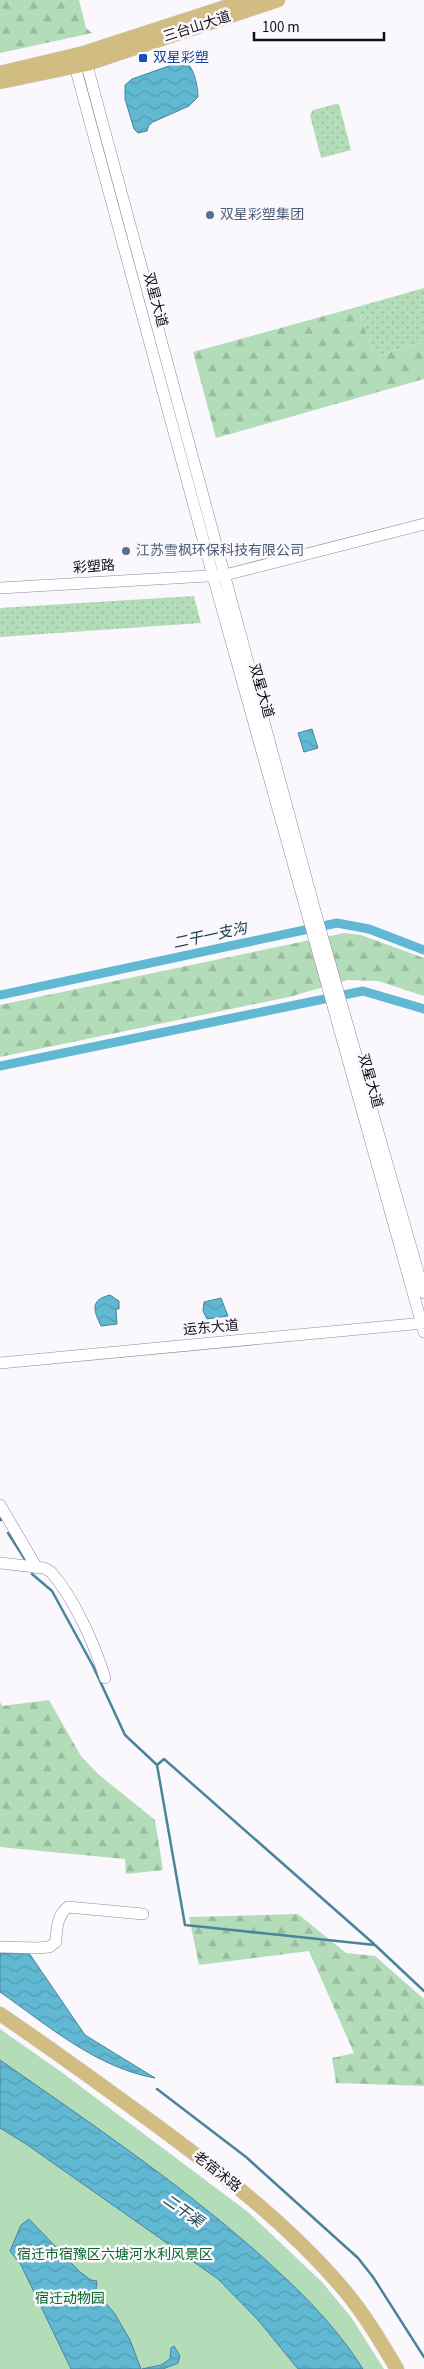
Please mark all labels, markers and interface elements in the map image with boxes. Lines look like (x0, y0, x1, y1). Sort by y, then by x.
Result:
street label: 三台山大道 (161, 7, 233, 47)
scale bar (254, 10, 384, 42)
text: 100 m (262, 17, 300, 38)
place label: 双星彩塑 (153, 48, 209, 68)
marker: 双星彩塑 (137, 52, 149, 64)
place label: 双星彩塑集团 (220, 205, 304, 225)
marker: 双星彩塑集团 (204, 209, 216, 221)
street label: 双星大道 (138, 270, 172, 330)
place label: 江苏雪枫环保科技有限公司 (136, 541, 304, 561)
marker: 江苏雪枫环保科技有限公司 (120, 545, 132, 557)
street label: 彩塑路 (72, 556, 116, 578)
street label: 双星大道 (244, 661, 278, 721)
water label: 二干一支沟 (171, 918, 251, 954)
street label: 双星大道 (353, 1051, 387, 1111)
street label: 运东大道 (182, 1316, 240, 1340)
street label: 老宿沭路 (189, 2147, 245, 2197)
water label: 二干渠 (159, 2189, 209, 2234)
park label: 宿迁市宿豫区六塘河水利风景区 (17, 2245, 213, 2265)
park label: 宿迁动物园 (35, 2289, 105, 2309)

